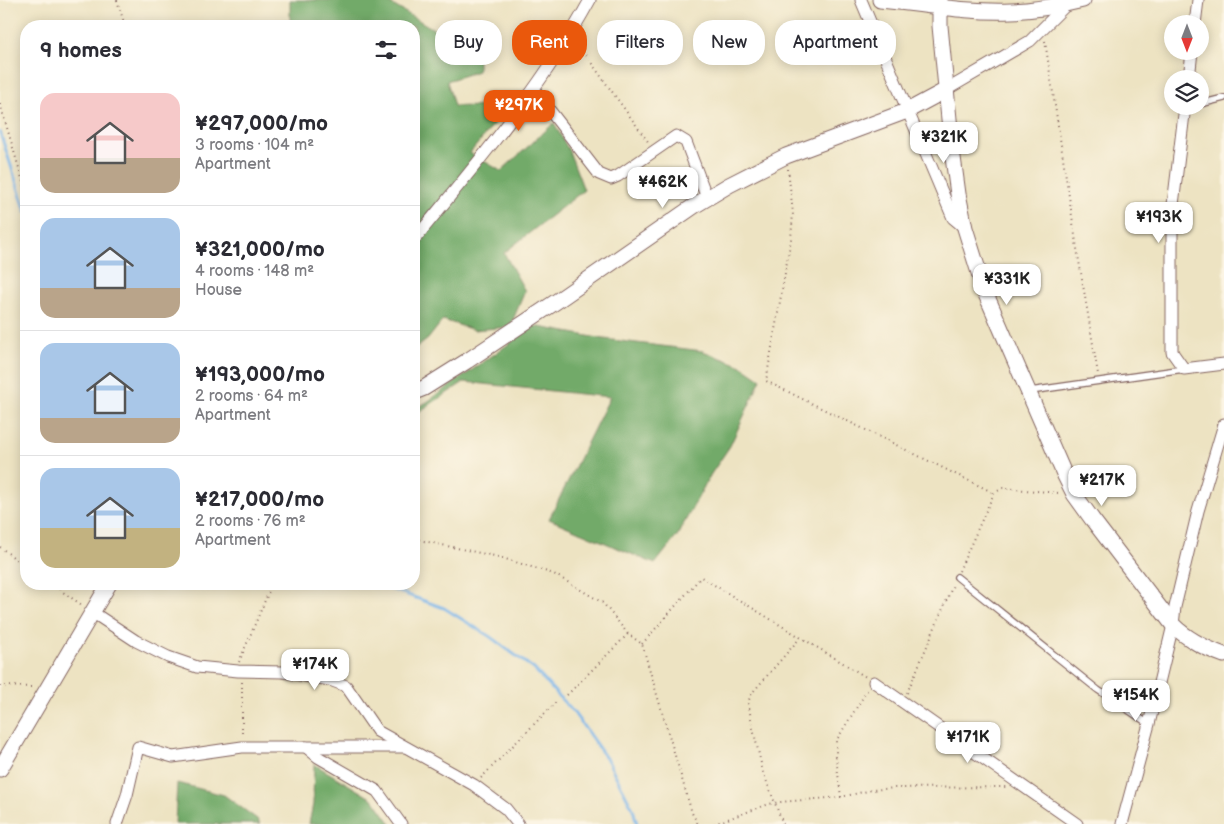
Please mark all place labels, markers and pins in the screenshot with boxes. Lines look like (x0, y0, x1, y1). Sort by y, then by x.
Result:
pin: ¥297K (484, 90, 554, 132)
pin: ¥321K (909, 121, 979, 164)
pin: ¥462K (628, 166, 698, 209)
pin: ¥193K (1124, 202, 1194, 244)
pin: ¥331K (972, 264, 1042, 306)
pin: ¥217K (1067, 464, 1137, 507)
pin: ¥174K (280, 648, 350, 691)
pin: ¥154K (1101, 680, 1171, 722)
pin: ¥171K (933, 722, 1003, 764)

